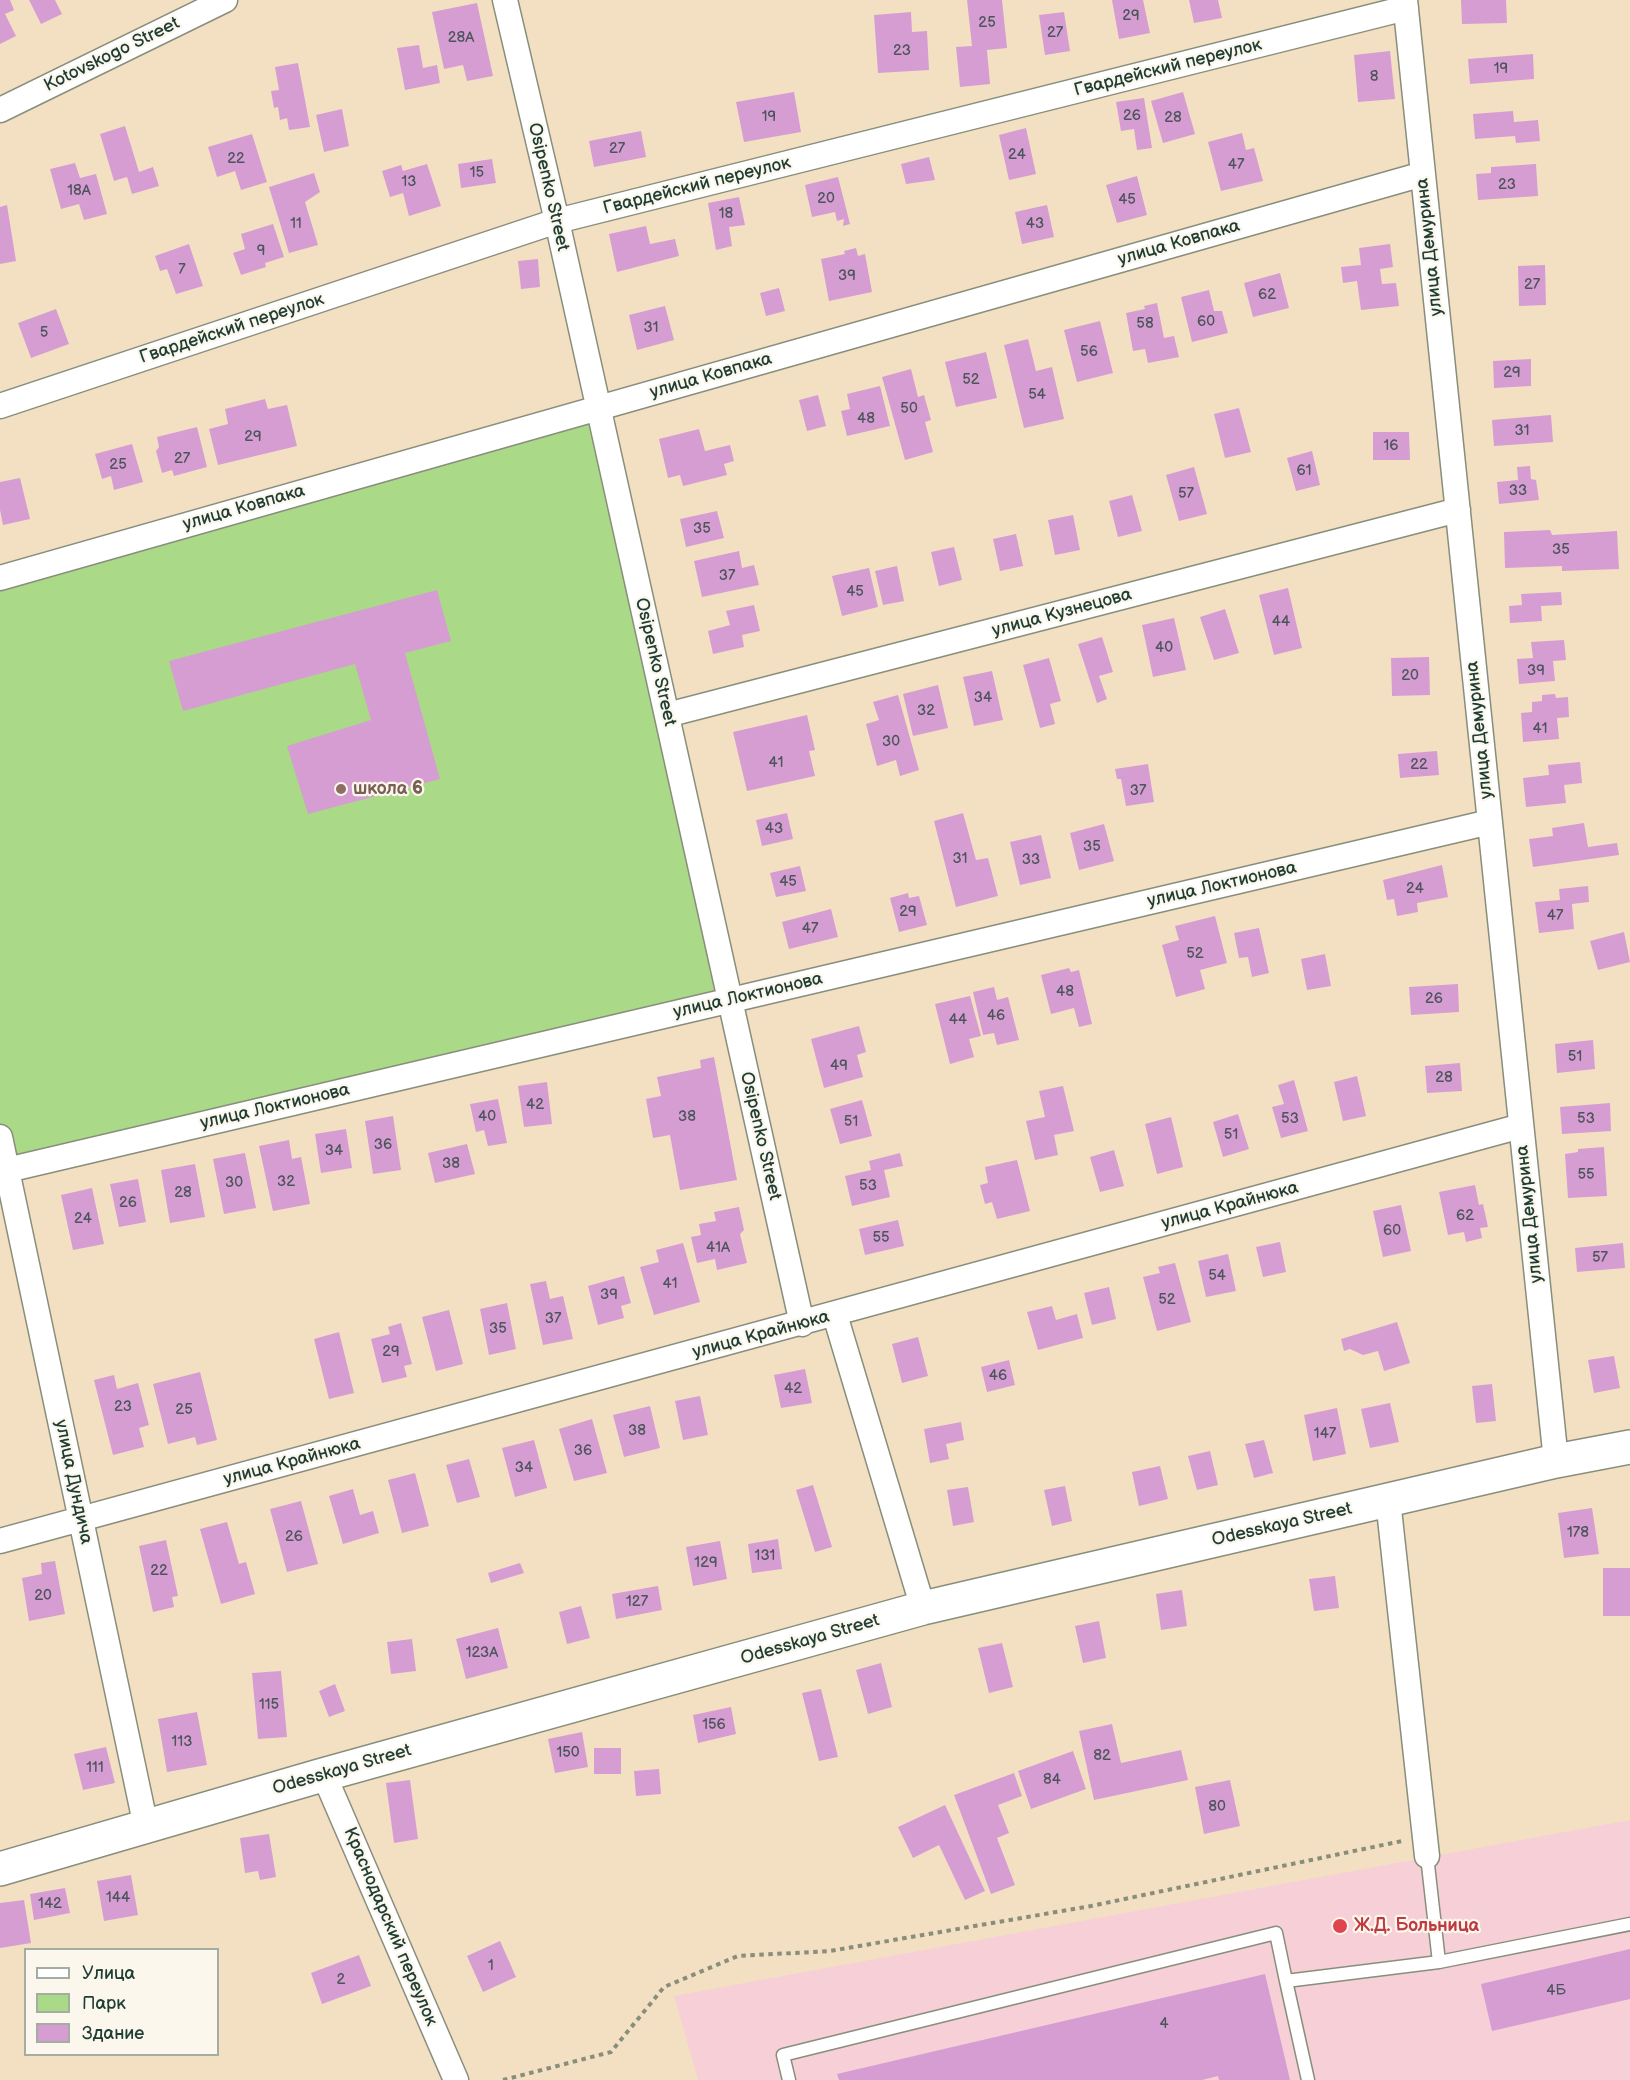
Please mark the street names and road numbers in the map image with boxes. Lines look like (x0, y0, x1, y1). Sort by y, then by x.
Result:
street label: Kotovskogo Street (41, 13, 183, 97)
street label: Гвардейский переулок (1072, 34, 1264, 102)
street label: Osipenko Street (523, 121, 573, 253)
street label: Гвардейский переулок (601, 152, 793, 220)
street label: улица Демурина (1412, 177, 1448, 317)
street label: улица Ковпака (1115, 215, 1243, 271)
street label: Гвардейский переулок (137, 289, 327, 369)
street label: улица Ковпака (647, 348, 775, 404)
street label: улица Ковпака (180, 480, 308, 536)
street label: улица Кузнецова (990, 584, 1134, 642)
street label: Osipenko Street (630, 596, 680, 728)
street label: улица Демурина (1462, 660, 1498, 800)
street label: улица Локтионова (1145, 857, 1299, 913)
street label: улица Локтионова (671, 968, 825, 1024)
street label: Osipenko Street (735, 1070, 785, 1202)
street label: улица Локтионова (198, 1079, 352, 1135)
street label: улица Демурина (1512, 1144, 1548, 1284)
street label: улица Крайнюка (1159, 1177, 1301, 1235)
street label: улица Крайнюка (690, 1306, 832, 1364)
street label: улица Дундича (49, 1418, 97, 1546)
street label: улица Крайнюка (221, 1433, 363, 1491)
street label: Odesskaya Street (1210, 1498, 1354, 1552)
street label: Odesskaya Street (738, 1610, 882, 1670)
street label: Odesskaya Street (270, 1740, 414, 1800)
street label: Краснодарский переулок (338, 1824, 442, 2030)

